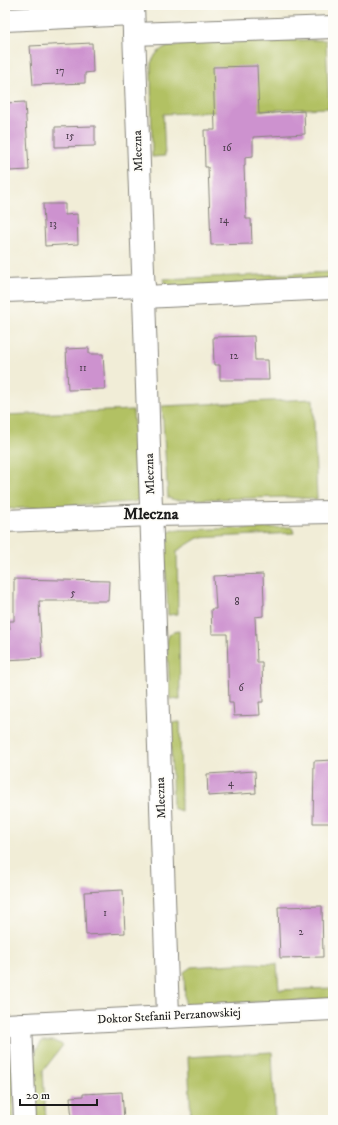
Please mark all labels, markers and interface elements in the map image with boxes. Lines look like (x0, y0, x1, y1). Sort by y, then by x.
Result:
house number: 17 (56, 65, 64, 77)
street label: Mleczna (130, 129, 146, 172)
house number: 15 (66, 130, 74, 142)
house number: 16 (223, 142, 232, 154)
house number: 14 (219, 214, 229, 226)
house number: 13 (49, 218, 57, 230)
house number: 12 (230, 350, 238, 362)
house number: 11 (79, 362, 87, 374)
street label: Mleczna (142, 452, 158, 495)
district label: Mleczna (124, 504, 180, 524)
house number: 5 (71, 587, 76, 599)
house number: 8 (234, 596, 240, 608)
house number: 6 (238, 682, 244, 694)
street label: Mleczna (153, 776, 169, 819)
house number: 4 (228, 777, 234, 789)
house number: 1 (103, 907, 107, 919)
house number: 2 (299, 926, 304, 938)
street label: Doktor Stefanii Perzanowskiej (97, 1005, 241, 1027)
scale bar (20, 1081, 97, 1107)
text: 20 m (26, 1088, 50, 1103)

